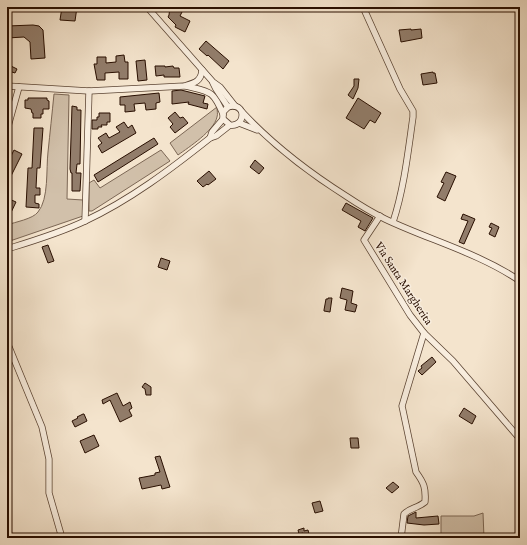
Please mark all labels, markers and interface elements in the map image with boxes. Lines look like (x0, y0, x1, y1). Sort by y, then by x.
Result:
street label: Via Santa Margherita (371, 239, 435, 328)

